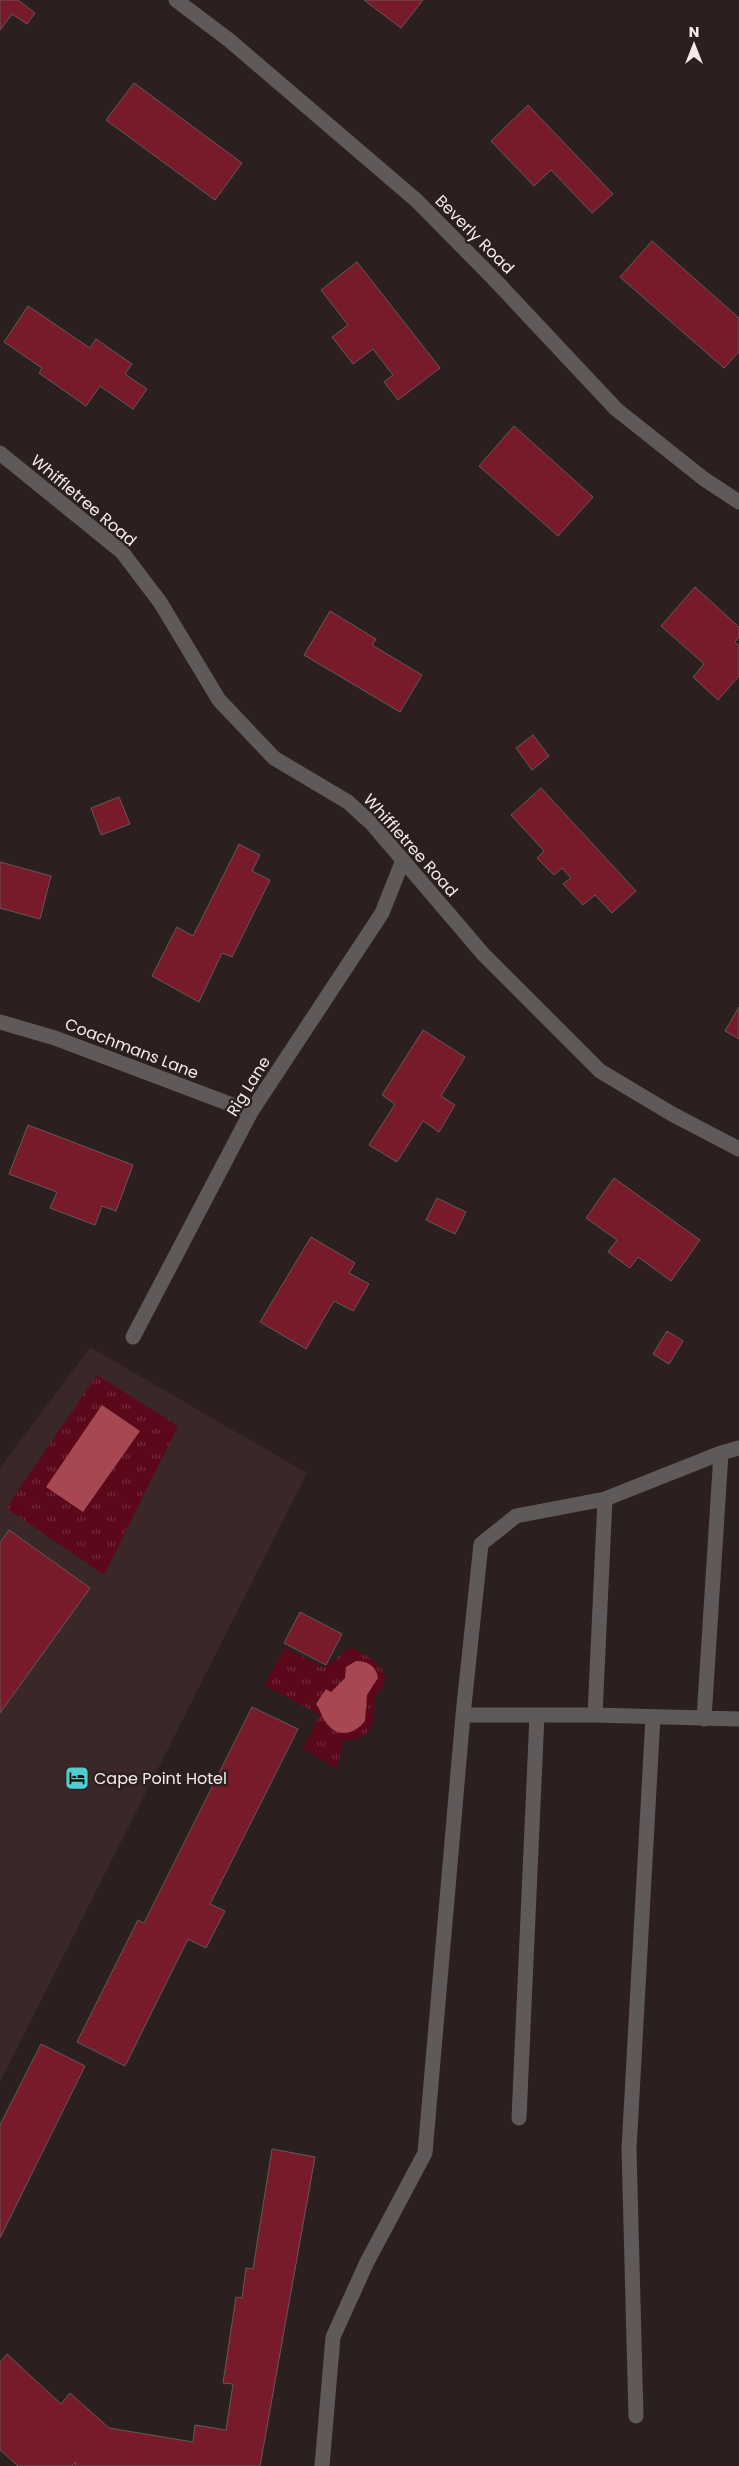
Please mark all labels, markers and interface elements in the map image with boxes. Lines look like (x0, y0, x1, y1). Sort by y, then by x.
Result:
north arrow (669, 20, 719, 70)
text: N (689, 22, 699, 42)
street label: Beverly Road (430, 190, 519, 279)
street label: Whiffletree Road (26, 449, 142, 552)
street label: Whiffletree Road (358, 789, 463, 902)
street label: Coachmans Lane (62, 1012, 202, 1085)
street label: Rig Lane (221, 1052, 276, 1121)
hotel icon: Cape Point Hotel (64, 1765, 90, 1791)
place label: Cape Point Hotel (94, 1767, 227, 1790)

